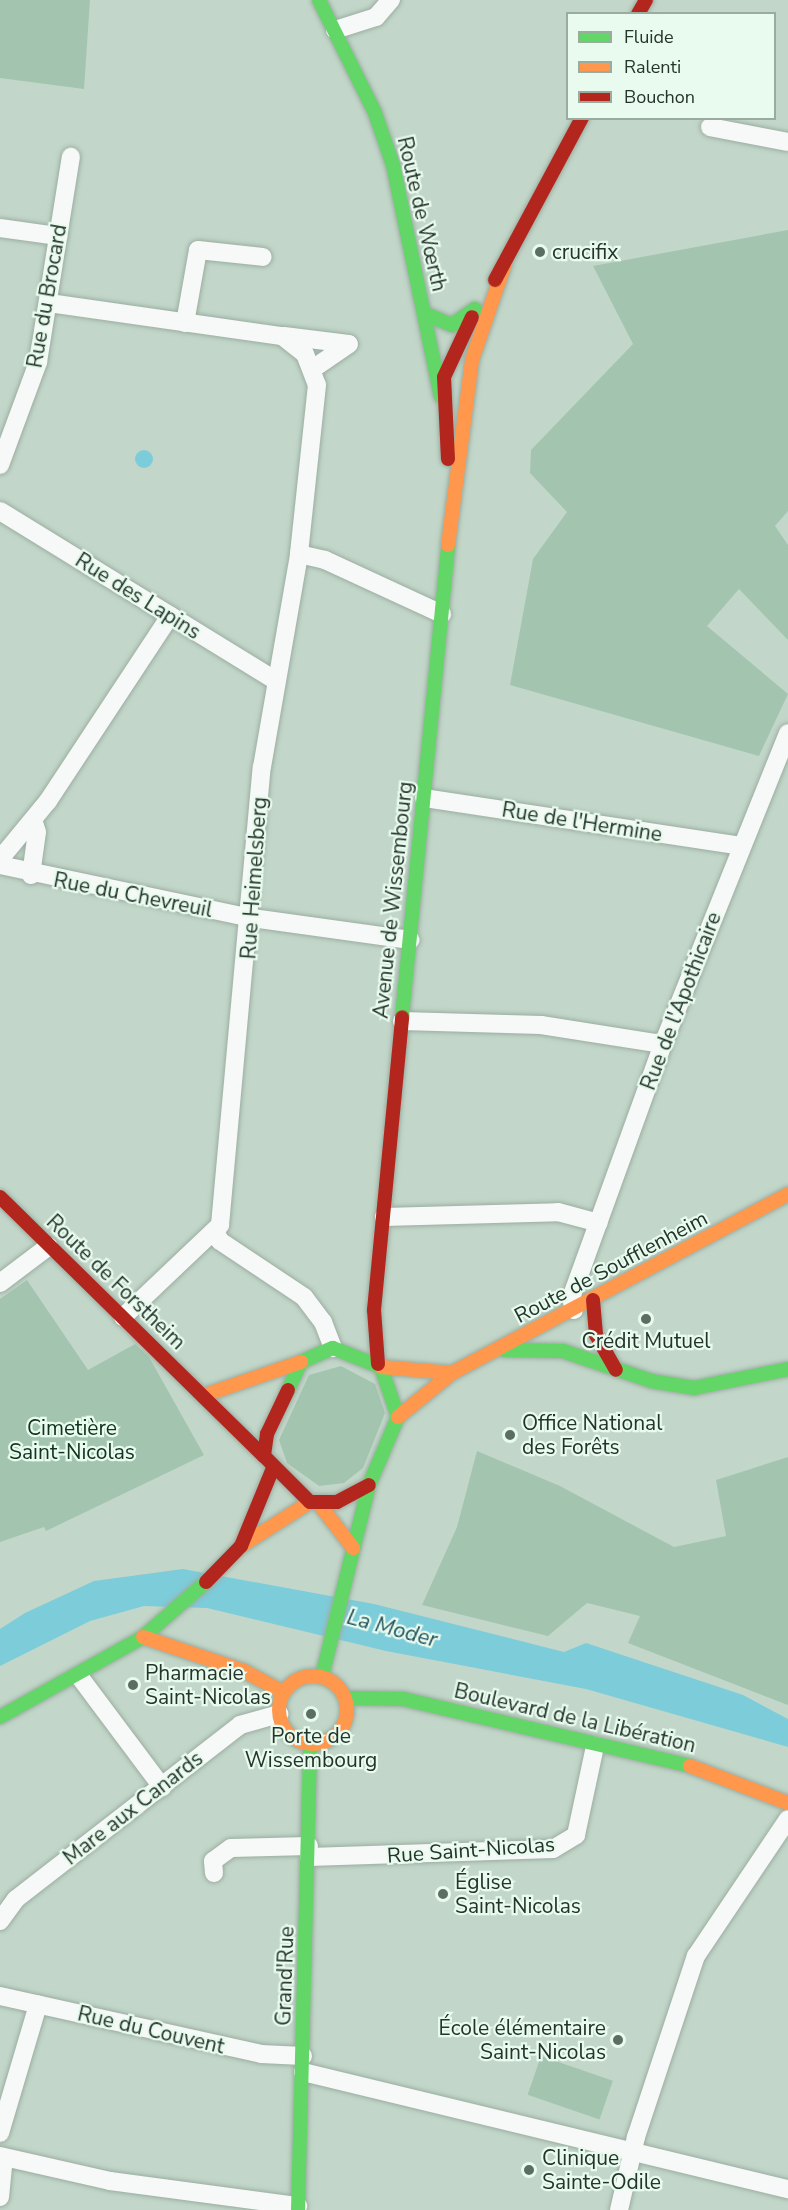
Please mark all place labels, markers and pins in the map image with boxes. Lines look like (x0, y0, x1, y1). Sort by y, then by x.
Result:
place label: crucifix (552, 239, 618, 265)
marker: crucifix (533, 245, 547, 259)
marker: Crédit Mutuel (639, 1312, 653, 1326)
place label: Crédit Mutuel (582, 1328, 710, 1354)
place label: Office National des Forêts (522, 1410, 662, 1460)
marker: Office National des Forêts (503, 1428, 517, 1442)
place label: Pharmacie Saint-Nicolas (145, 1660, 271, 1710)
marker: Pharmacie Saint-Nicolas (126, 1678, 140, 1692)
marker: Porte de Wissembourg (304, 1707, 318, 1721)
place label: Porte de Wissembourg (245, 1723, 377, 1773)
place label: Église Saint-Nicolas (455, 1869, 581, 1919)
marker: Église Saint-Nicolas (436, 1887, 450, 1901)
place label: École élémentaire Saint-Nicolas (439, 2015, 606, 2065)
marker: École élémentaire Saint-Nicolas (611, 2033, 625, 2047)
place label: Clinique Sainte-Odile (542, 2145, 661, 2195)
marker: Clinique Sainte-Odile (520, 2161, 538, 2179)

